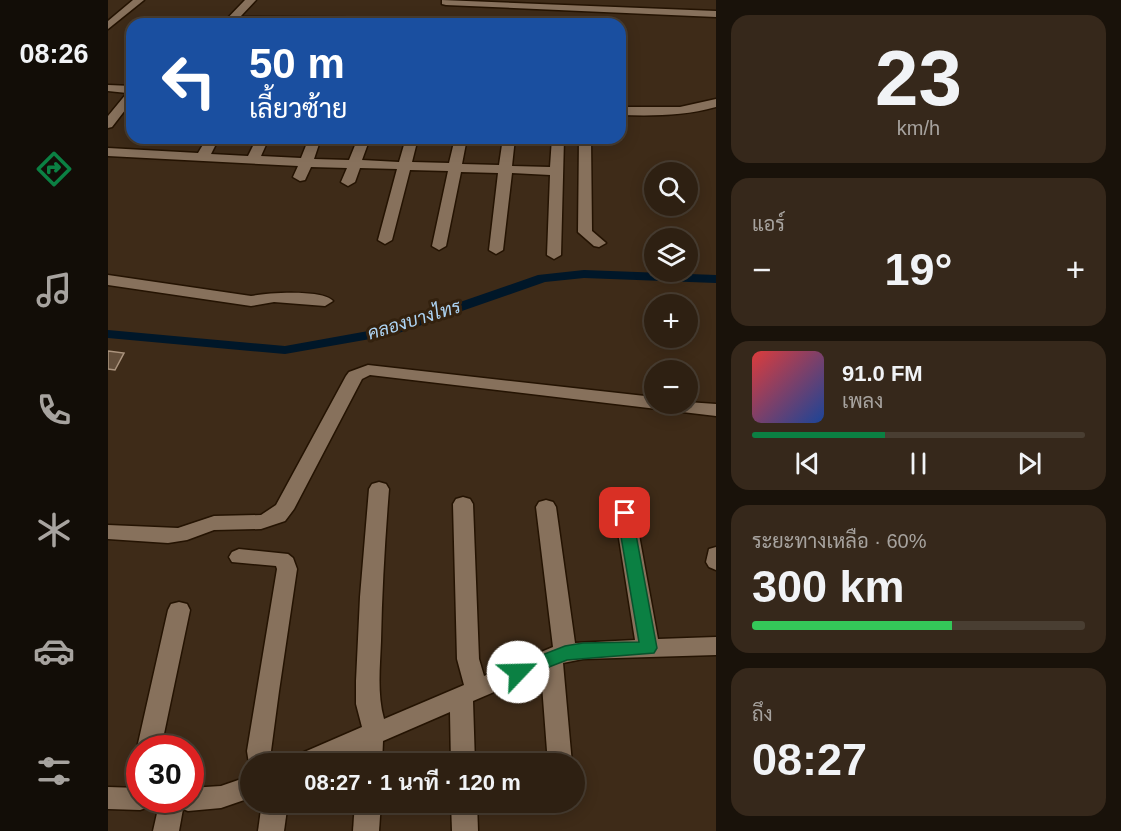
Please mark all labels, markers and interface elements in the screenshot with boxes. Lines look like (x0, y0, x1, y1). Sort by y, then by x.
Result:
text: 23 (875, 34, 962, 122)
text: 08:26 (19, 39, 89, 69)
text: 50 m (249, 40, 345, 87)
icon: left (150, 42, 228, 120)
text: เลี้ยวซ้าย (249, 94, 347, 124)
text: km/h (897, 117, 940, 139)
icon: directions (33, 148, 75, 190)
map controls (644, 162, 698, 414)
button: search (644, 162, 698, 216)
text: แอร์ (752, 213, 785, 235)
button: layers (644, 228, 698, 282)
text: 19° (884, 244, 953, 295)
text: − (752, 251, 771, 288)
text: + (1066, 251, 1085, 288)
icon: music (33, 269, 75, 311)
water label: คลองบางไทร (364, 293, 464, 344)
button: + (644, 294, 698, 348)
button: − (644, 360, 698, 414)
text: 91.0 FM (842, 361, 923, 386)
icon: phone (33, 389, 75, 431)
text: เพลง (842, 390, 883, 412)
icon: previous (791, 447, 824, 480)
icon: pause (902, 447, 935, 480)
icon: next (1013, 447, 1046, 480)
pin (599, 487, 650, 538)
icon: arrive (608, 496, 641, 529)
icon: climate (33, 509, 75, 551)
text: ระยะทางเหลือ · 60% (752, 530, 926, 552)
text: 300 km (752, 561, 905, 612)
icon: car (33, 630, 75, 672)
position arrow (486, 640, 550, 704)
text: ถึง (752, 703, 773, 725)
text: 08:27 (752, 734, 867, 785)
speed limit sign: 30 (126, 735, 204, 813)
icon: filters (33, 750, 75, 792)
text: 08:27 · 1 นาที · 120 m (304, 770, 521, 795)

